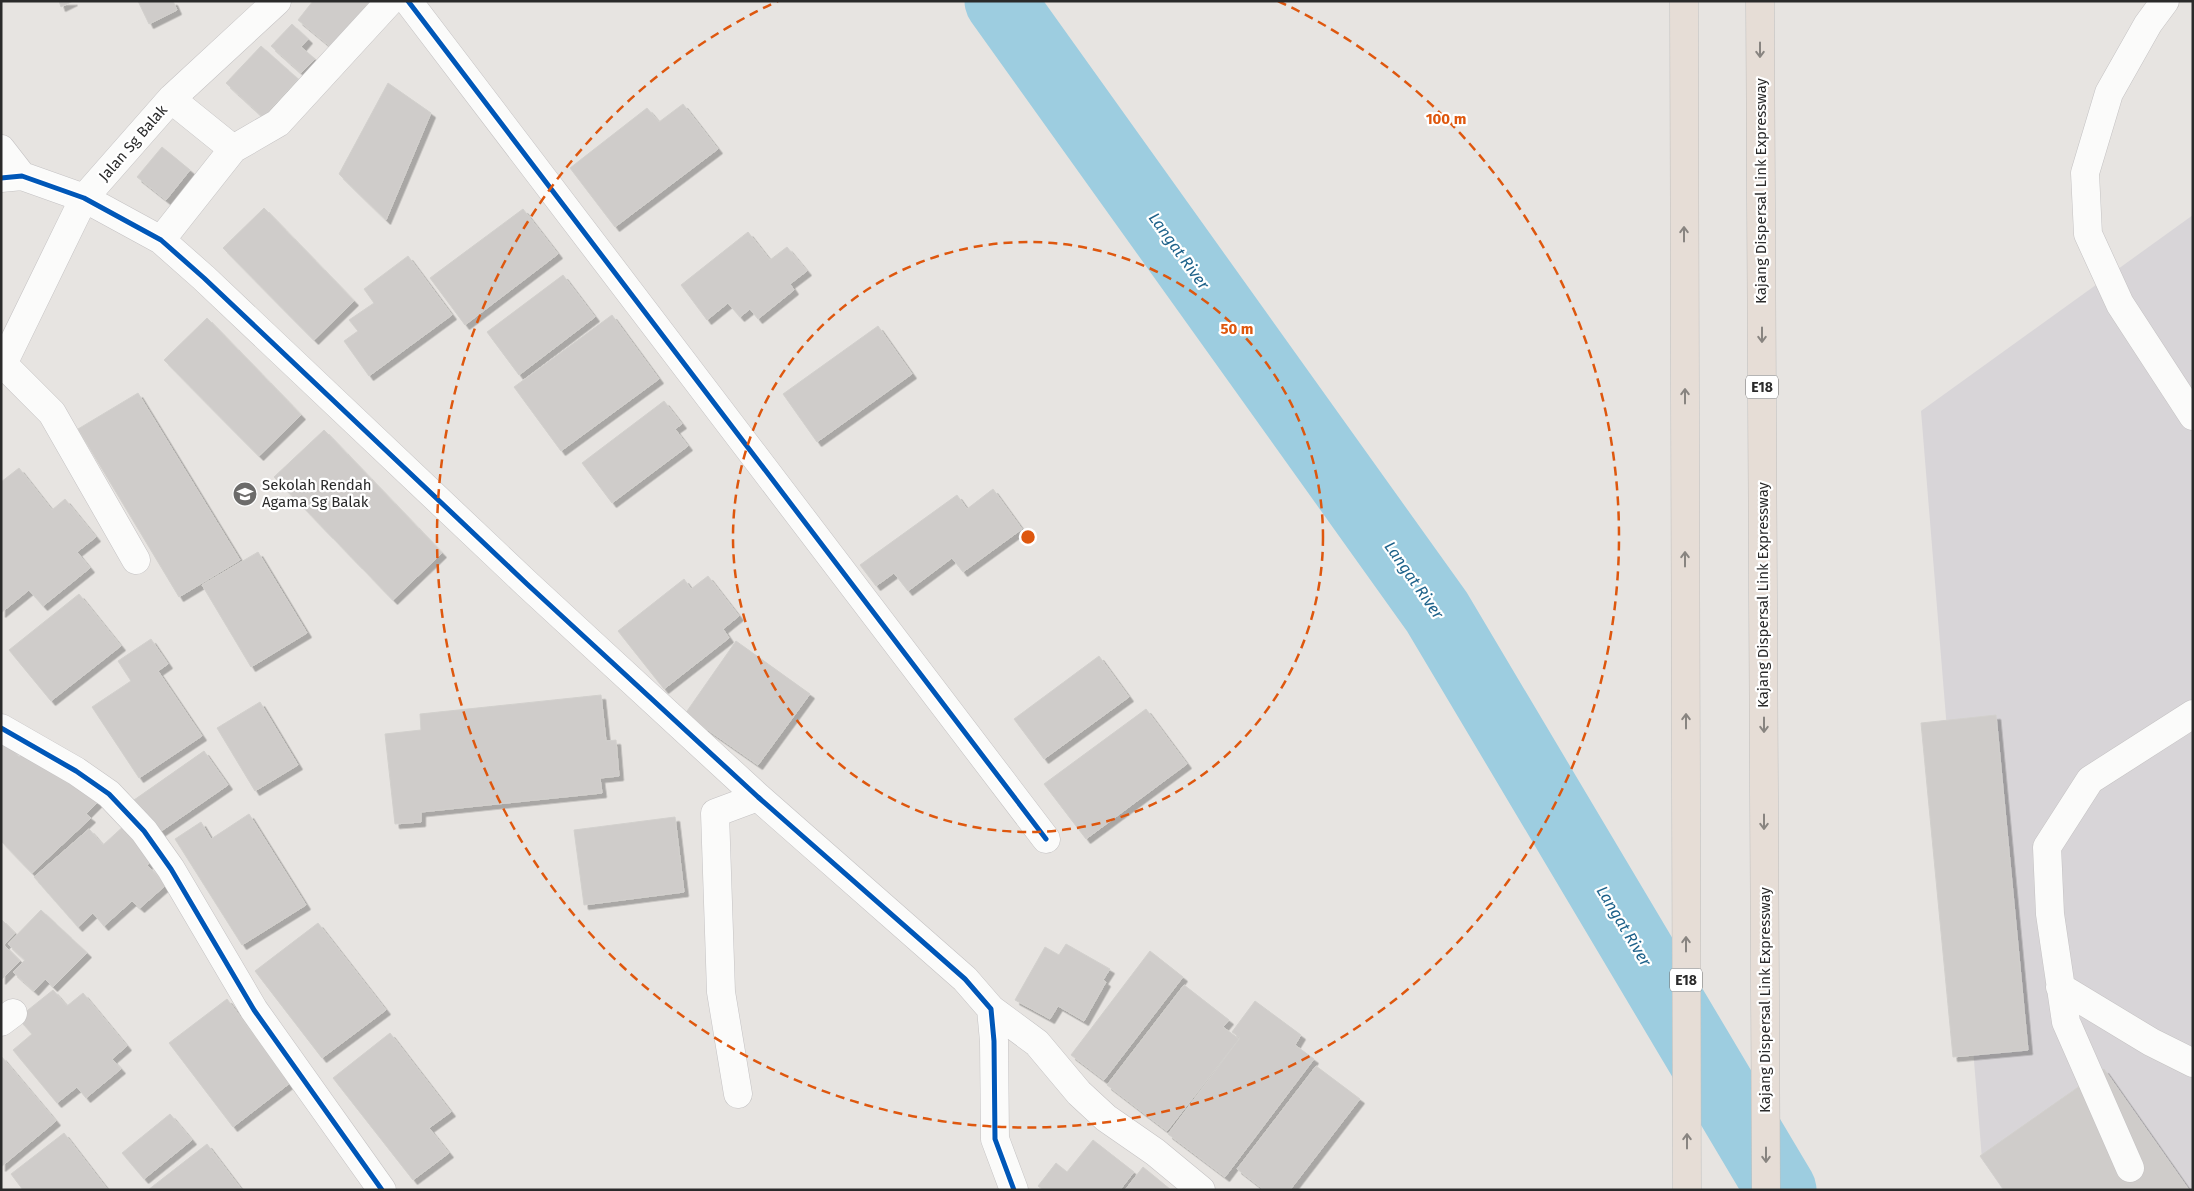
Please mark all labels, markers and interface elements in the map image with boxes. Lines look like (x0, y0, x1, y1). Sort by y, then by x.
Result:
one-way arrow (1755, 42, 1765, 58)
street label: Kajang Dispersal Link Expressway (1752, 77, 1770, 304)
street label: Jalan Sg Balak (95, 101, 171, 185)
text: 100 m (1426, 110, 1466, 128)
water label: Langat River (1145, 209, 1214, 294)
one-way arrow (1679, 226, 1689, 242)
text: 50 m (1220, 320, 1254, 338)
one-way arrow (1757, 326, 1767, 343)
road number: E18 (1746, 376, 1778, 398)
one-way arrow (1680, 388, 1690, 404)
place label: Sekolah Rendah Agama Sg Balak (262, 476, 372, 511)
school or university icon: Sekolah Rendah Agama Sg Balak (232, 481, 258, 507)
street label: Kajang Dispersal Link Expressway (1754, 481, 1772, 708)
centre of rings (1019, 528, 1037, 546)
water label: Langat River (1380, 538, 1448, 623)
one-way arrow (1680, 551, 1690, 567)
one-way arrow (1681, 713, 1691, 730)
one-way arrow (1759, 716, 1769, 733)
one-way arrow (1759, 814, 1769, 830)
water label: Langat River (1593, 882, 1656, 970)
street label: Kajang Dispersal Link Expressway (1756, 886, 1774, 1113)
one-way arrow (1681, 936, 1691, 952)
road number: E18 (1670, 968, 1702, 992)
one-way arrow (1682, 1133, 1692, 1150)
one-way arrow (1761, 1146, 1771, 1163)

